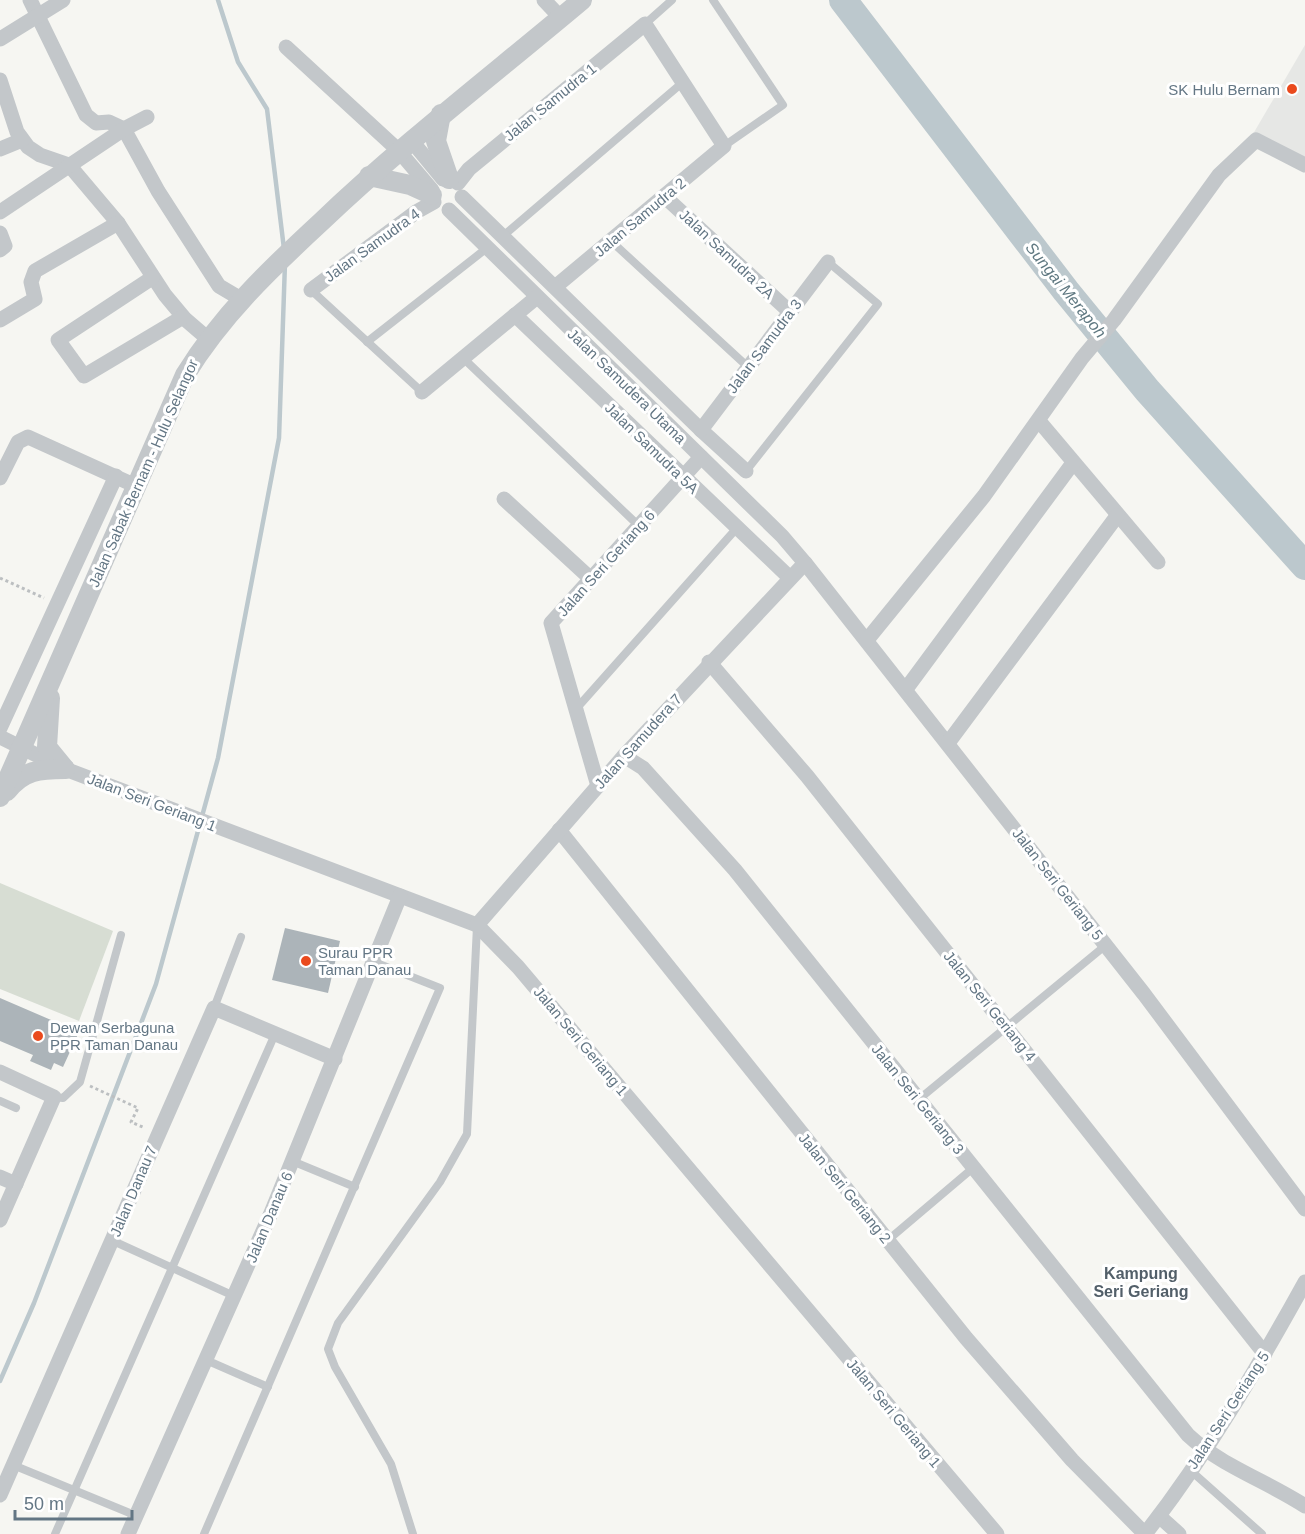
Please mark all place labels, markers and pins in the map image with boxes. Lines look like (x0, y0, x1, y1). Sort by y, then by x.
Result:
place label: SK Hulu Bernam (1168, 81, 1280, 98)
marker: SK Hulu Bernam (1285, 82, 1299, 96)
place label: Surau PPR Taman Danau (318, 944, 411, 978)
marker: Surau PPR Taman Danau (299, 954, 313, 968)
place label: Dewan Serbaguna PPR Taman Danau (50, 1019, 178, 1053)
marker: Dewan Serbaguna PPR Taman Danau (31, 1029, 45, 1043)

